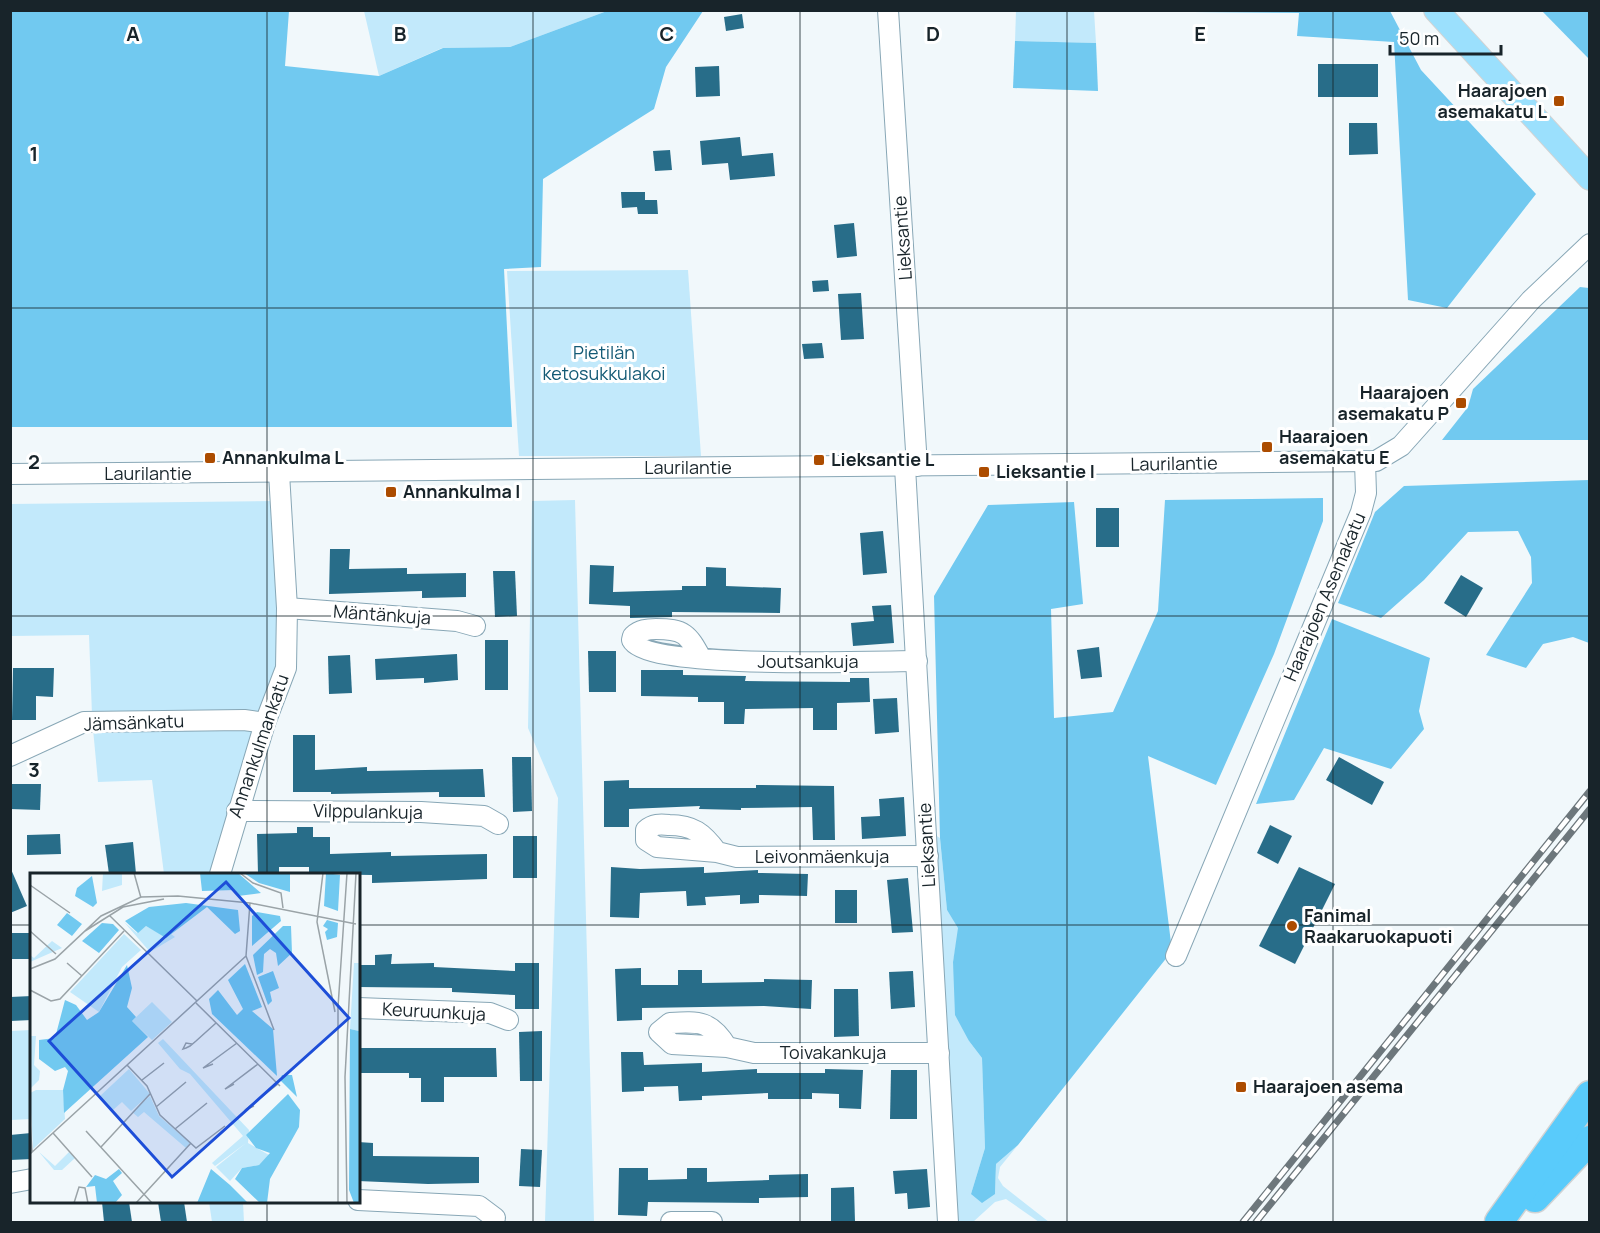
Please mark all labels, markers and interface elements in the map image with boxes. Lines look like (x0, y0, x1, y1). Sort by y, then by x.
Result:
scale bar (1390, 18, 1501, 56)
text: A (126, 20, 140, 47)
text: B (394, 20, 407, 47)
text: C (660, 20, 674, 47)
text: D (926, 20, 940, 47)
text: E (1194, 20, 1206, 47)
text: 50 m (1399, 26, 1439, 50)
place label: Haarajoen asemakatu L (1437, 78, 1547, 123)
marker: Haarajoen asemakatu L (1552, 94, 1566, 108)
text: 1 (30, 140, 38, 167)
street label: Lieksantie (887, 195, 917, 281)
park label: Pietilän ketosukkulakoi (542, 340, 666, 385)
place label: Haarajoen asemakatu P (1338, 380, 1449, 425)
marker: Haarajoen asemakatu P (1454, 396, 1468, 410)
place label: Haarajoen asemakatu E (1279, 424, 1389, 469)
marker: Haarajoen asemakatu E (1260, 440, 1274, 454)
place label: Annankulma L (222, 445, 344, 469)
place label: Lieksantie L (831, 447, 935, 471)
text: 2 (28, 448, 40, 475)
street label: Laurilantie (1130, 450, 1218, 476)
marker: Annankulma L (203, 451, 217, 465)
marker: Lieksantie L (812, 453, 826, 467)
street label: Laurilantie (644, 455, 732, 479)
place label: Lieksantie I (996, 459, 1095, 483)
street label: Laurilantie (104, 461, 192, 485)
marker: Lieksantie I (977, 465, 991, 479)
place label: Annankulma I (403, 479, 520, 503)
marker: Annankulma I (384, 485, 398, 499)
street label: Haarajoen Asemakatu (1278, 508, 1371, 685)
street label: Mäntänkuja (332, 599, 432, 629)
street label: Joutsankuja (757, 649, 859, 673)
street label: Annankulmankatu (222, 671, 294, 821)
street label: Jämsänkatu (83, 708, 185, 736)
text: 3 (28, 756, 40, 783)
street label: Vilppulankuja (313, 798, 423, 824)
street label: Lieksantie (912, 802, 940, 888)
street label: Leivonmäenkuja (755, 844, 889, 868)
inset map (30, 873, 360, 1203)
place label: Fanimal Raakaruokapuoti (1304, 903, 1453, 948)
marker: Fanimal Raakaruokapuoti (1285, 919, 1299, 933)
street label: Keuruunkuja (382, 996, 487, 1026)
street label: Toivakankuja (780, 1040, 886, 1064)
place label: Haarajoen asema (1253, 1074, 1403, 1098)
marker: Haarajoen asema (1234, 1080, 1248, 1094)

